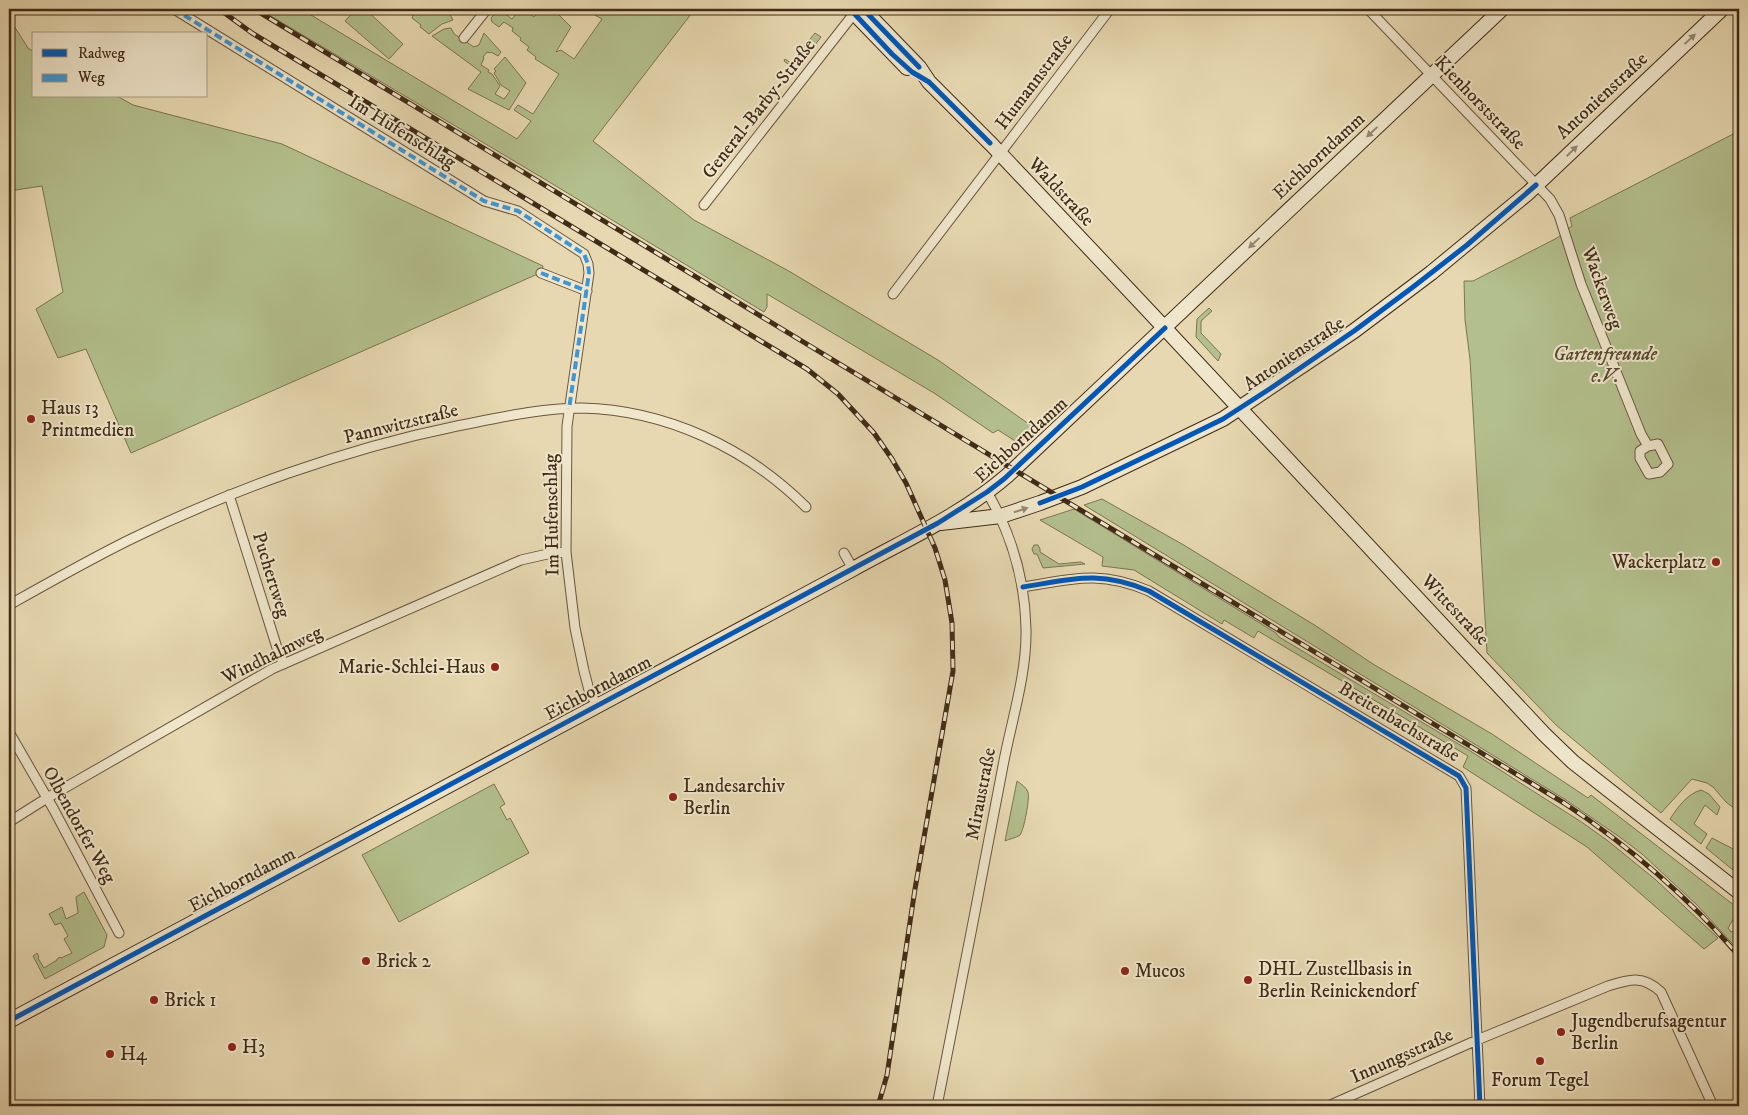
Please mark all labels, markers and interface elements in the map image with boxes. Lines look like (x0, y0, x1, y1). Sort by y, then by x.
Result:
street label: Humannstraße (991, 29, 1078, 134)
legend (32, 32, 208, 98)
one-way arrow (1683, 33, 1695, 45)
street label: General-Barby-Straße (697, 35, 821, 183)
text: Radweg (78, 44, 126, 63)
street label: Antonienstraße (1551, 48, 1653, 144)
street label: Kienhorststraße (1430, 51, 1531, 155)
text: Weg (77, 68, 105, 87)
street label: Im Hufenschlag (344, 90, 461, 175)
street label: Eichborndamm (1268, 107, 1370, 205)
one-way arrow (1366, 126, 1378, 138)
one-way arrow (1565, 145, 1577, 157)
street label: Waldstraße (1022, 152, 1099, 232)
one-way arrow (1248, 237, 1260, 249)
street label: Wackerweg (1576, 243, 1628, 333)
street label: Antonienstraße (1239, 312, 1349, 396)
park label: Gartenfreunde e.V. (1553, 343, 1657, 388)
street label: Eichborndamm (970, 392, 1072, 488)
place label: Haus 13 Printmedien (41, 397, 134, 442)
street label: Pannwitzstraße (341, 399, 461, 449)
marker: Haus 13 Printmedien (25, 413, 37, 425)
street label: Im Hufenschlag (539, 453, 565, 576)
one-way arrow (1013, 506, 1028, 513)
street label: Puchertweg (247, 529, 295, 621)
place label: Wackerplatz (1611, 551, 1706, 574)
marker: Wackerplatz (1710, 556, 1722, 568)
street label: Wittestraße (1415, 569, 1494, 651)
street label: Windhalmweg (217, 620, 327, 690)
street label: Eichborndamm (541, 650, 655, 726)
place label: Marie-Schlei-Haus (338, 656, 485, 679)
marker: Marie-Schlei-Haus (489, 661, 501, 673)
street label: Breitenbachstraße (1334, 677, 1464, 767)
street label: Miraustraße (961, 746, 1001, 842)
street label: Olbendorfer Weg (37, 763, 121, 888)
place label: Landesarchiv Berlin (683, 775, 785, 820)
marker: Landesarchiv Berlin (667, 791, 679, 803)
street label: Eichborndamm (185, 842, 299, 918)
place label: Brick 2 (376, 950, 432, 973)
marker: Brick 2 (360, 955, 372, 967)
place label: DHL Zustellbasis in Berlin Reinickendorf (1258, 958, 1419, 1003)
place label: Mucos (1135, 960, 1185, 983)
marker: Mucos (1119, 965, 1131, 977)
marker: DHL Zustellbasis in Berlin Reinickendorf (1242, 974, 1254, 986)
place label: Brick 1 (164, 989, 217, 1012)
marker: Brick 1 (148, 994, 160, 1006)
place label: Jugendberufsagentur Berlin (1569, 1010, 1727, 1055)
street label: Innungsstraße (1347, 1023, 1457, 1089)
marker: Jugendberufsagentur Berlin (1555, 1026, 1567, 1038)
place label: H3 (242, 1036, 265, 1059)
marker: H3 (226, 1041, 238, 1053)
place label: H4 (120, 1043, 148, 1066)
marker: H4 (104, 1048, 116, 1060)
marker: Forum Tegel (1534, 1055, 1546, 1067)
place label: Forum Tegel (1491, 1069, 1589, 1092)

